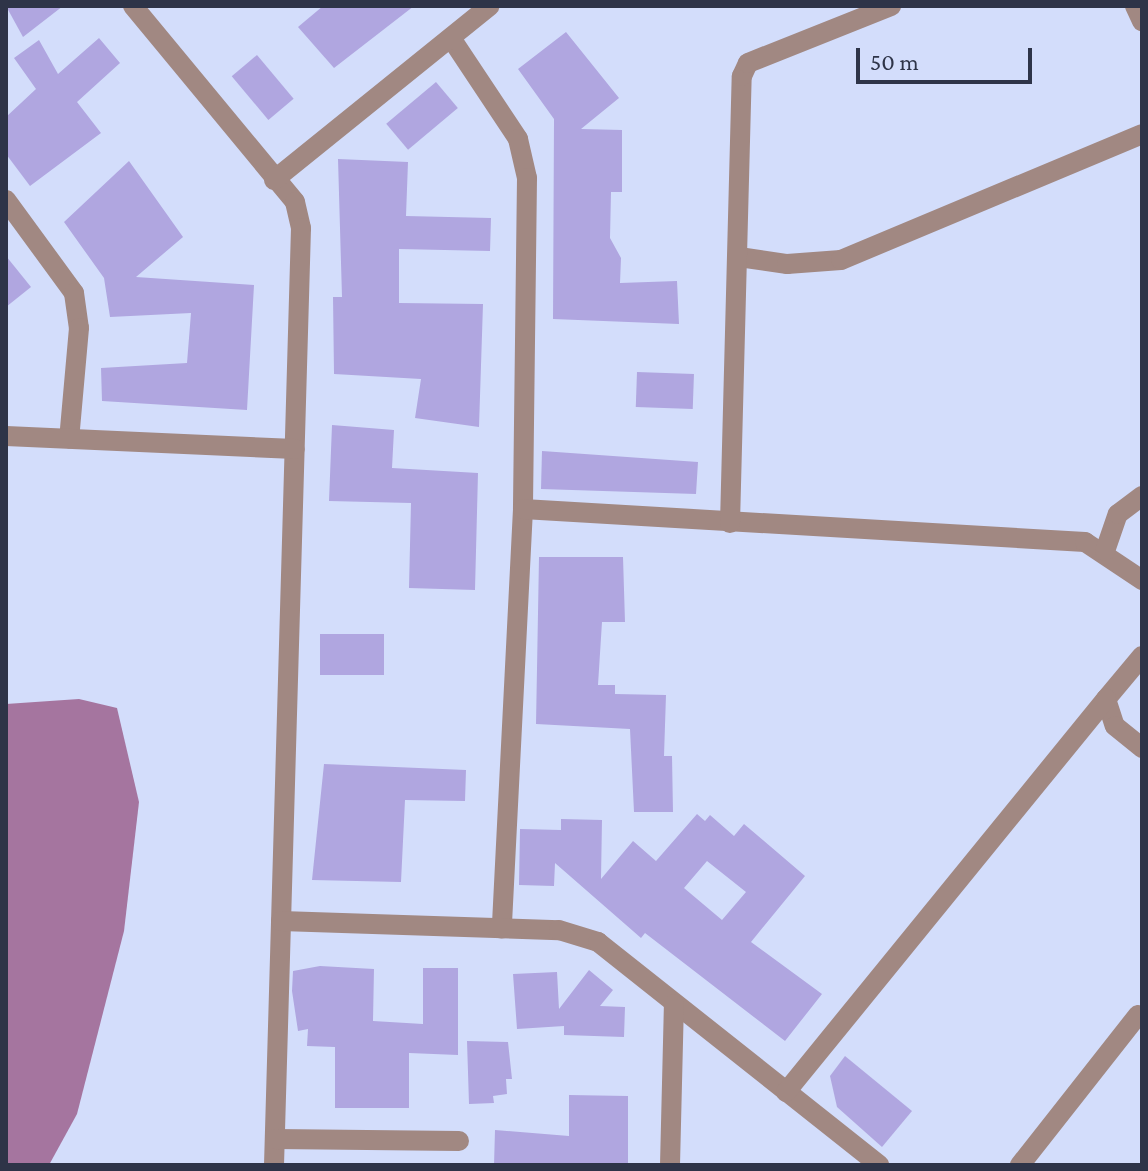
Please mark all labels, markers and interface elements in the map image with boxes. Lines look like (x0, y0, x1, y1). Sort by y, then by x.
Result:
scale bar (860, 32, 1036, 82)
text: 50 m (870, 48, 919, 75)

